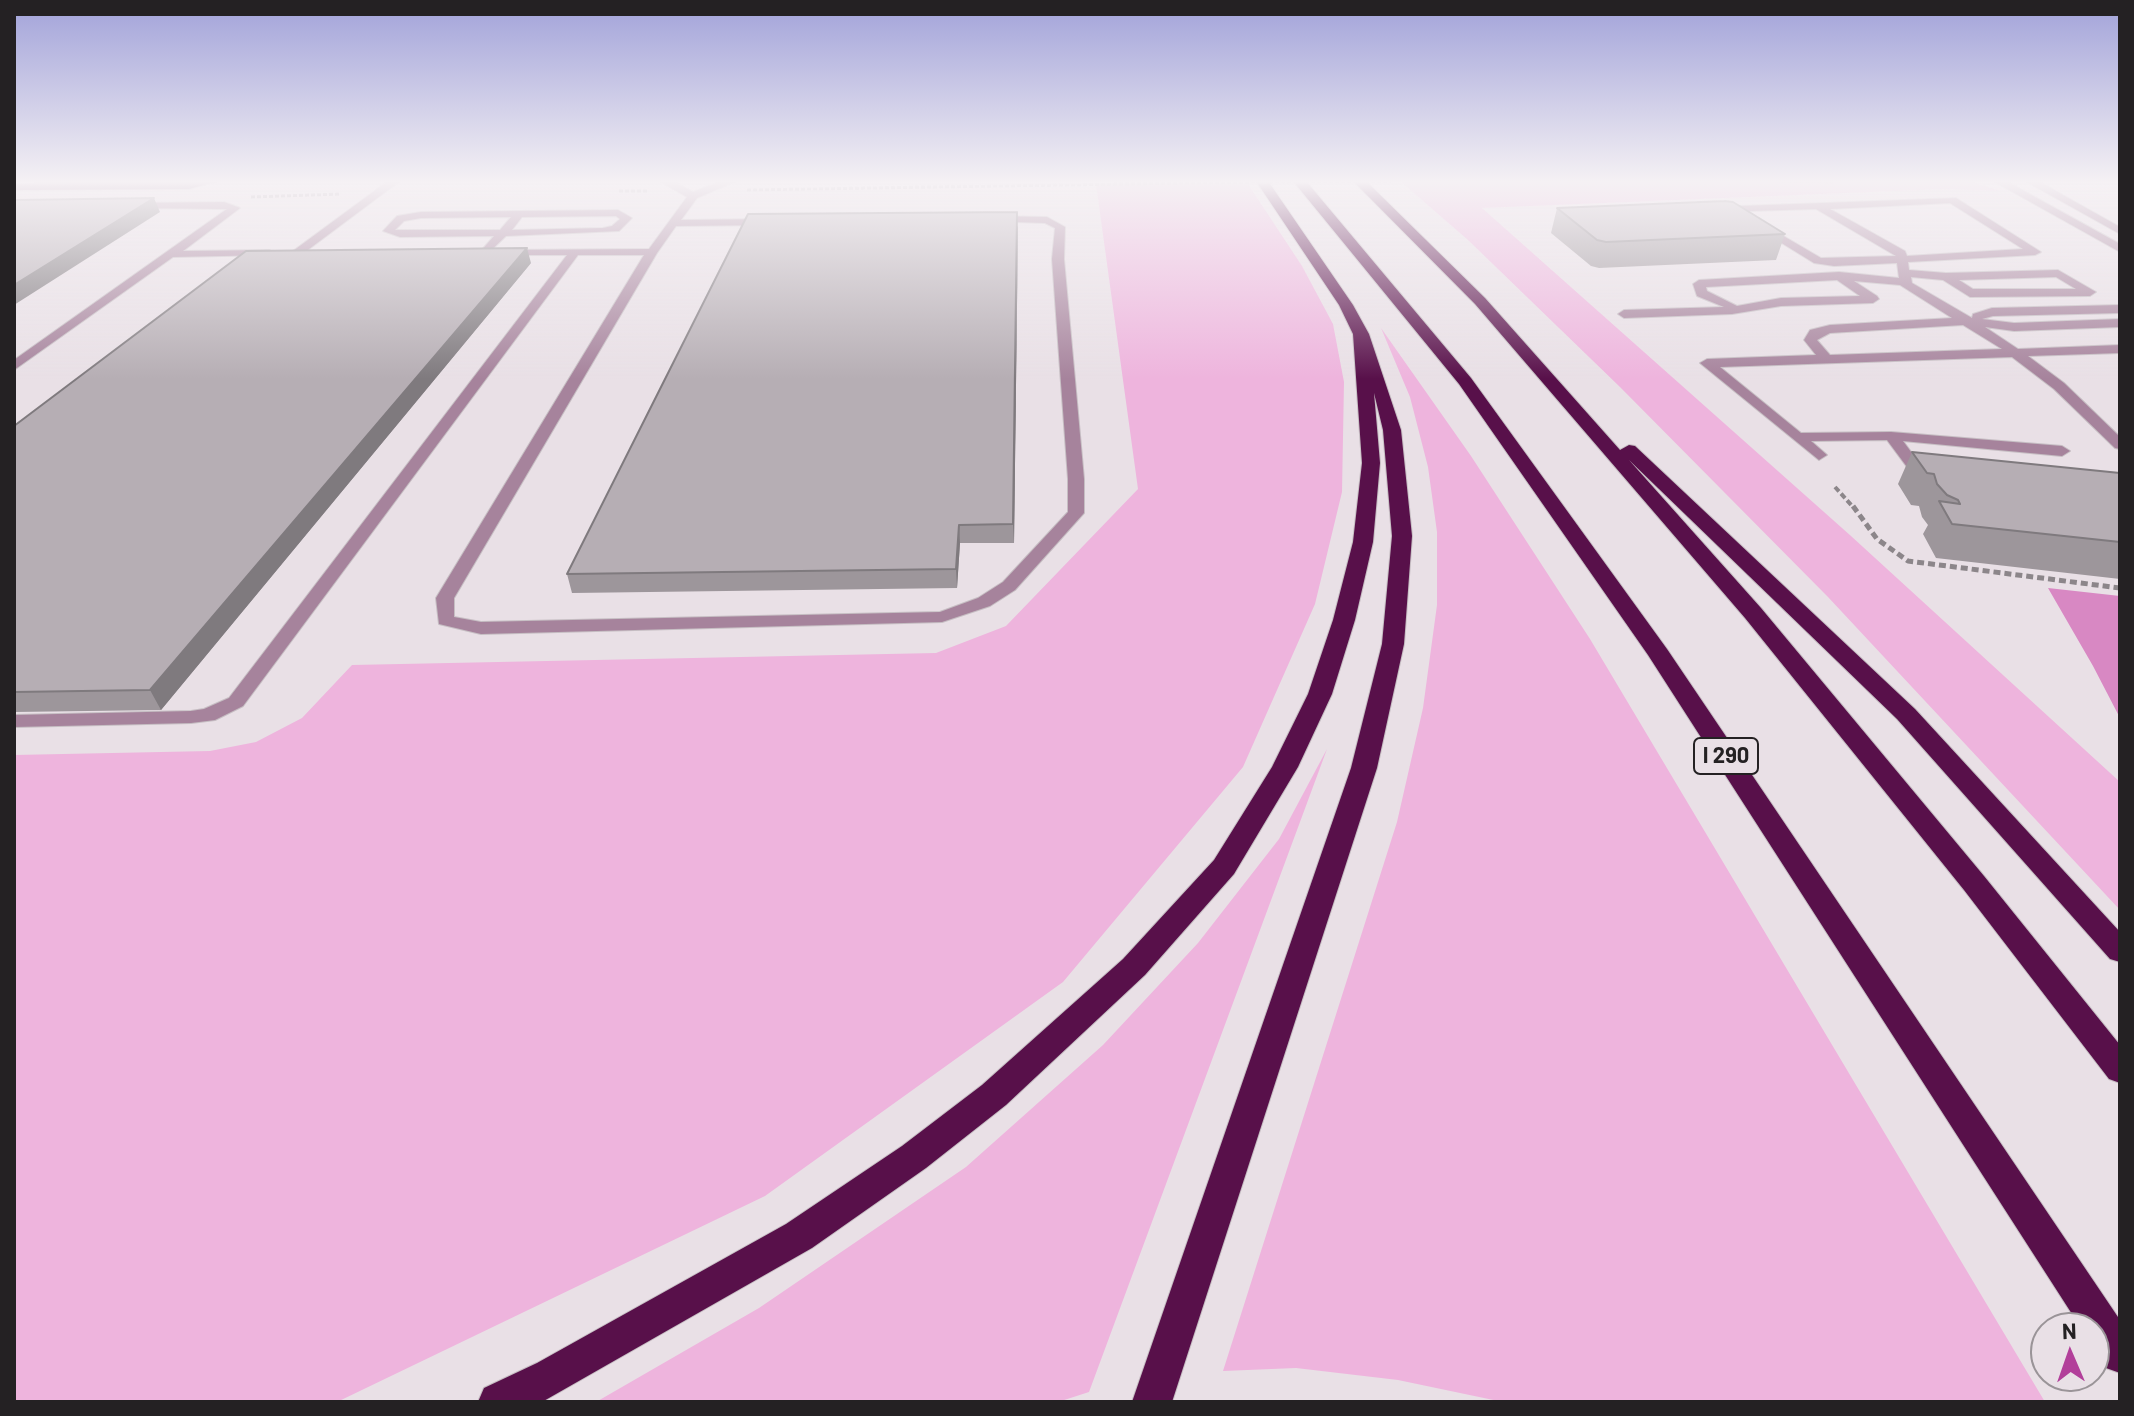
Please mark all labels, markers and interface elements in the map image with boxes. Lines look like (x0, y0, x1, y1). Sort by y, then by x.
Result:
road number: I 290 (1694, 738, 1758, 774)
north arrow (2030, 1312, 2110, 1392)
text: N (2061, 1317, 2077, 1343)

